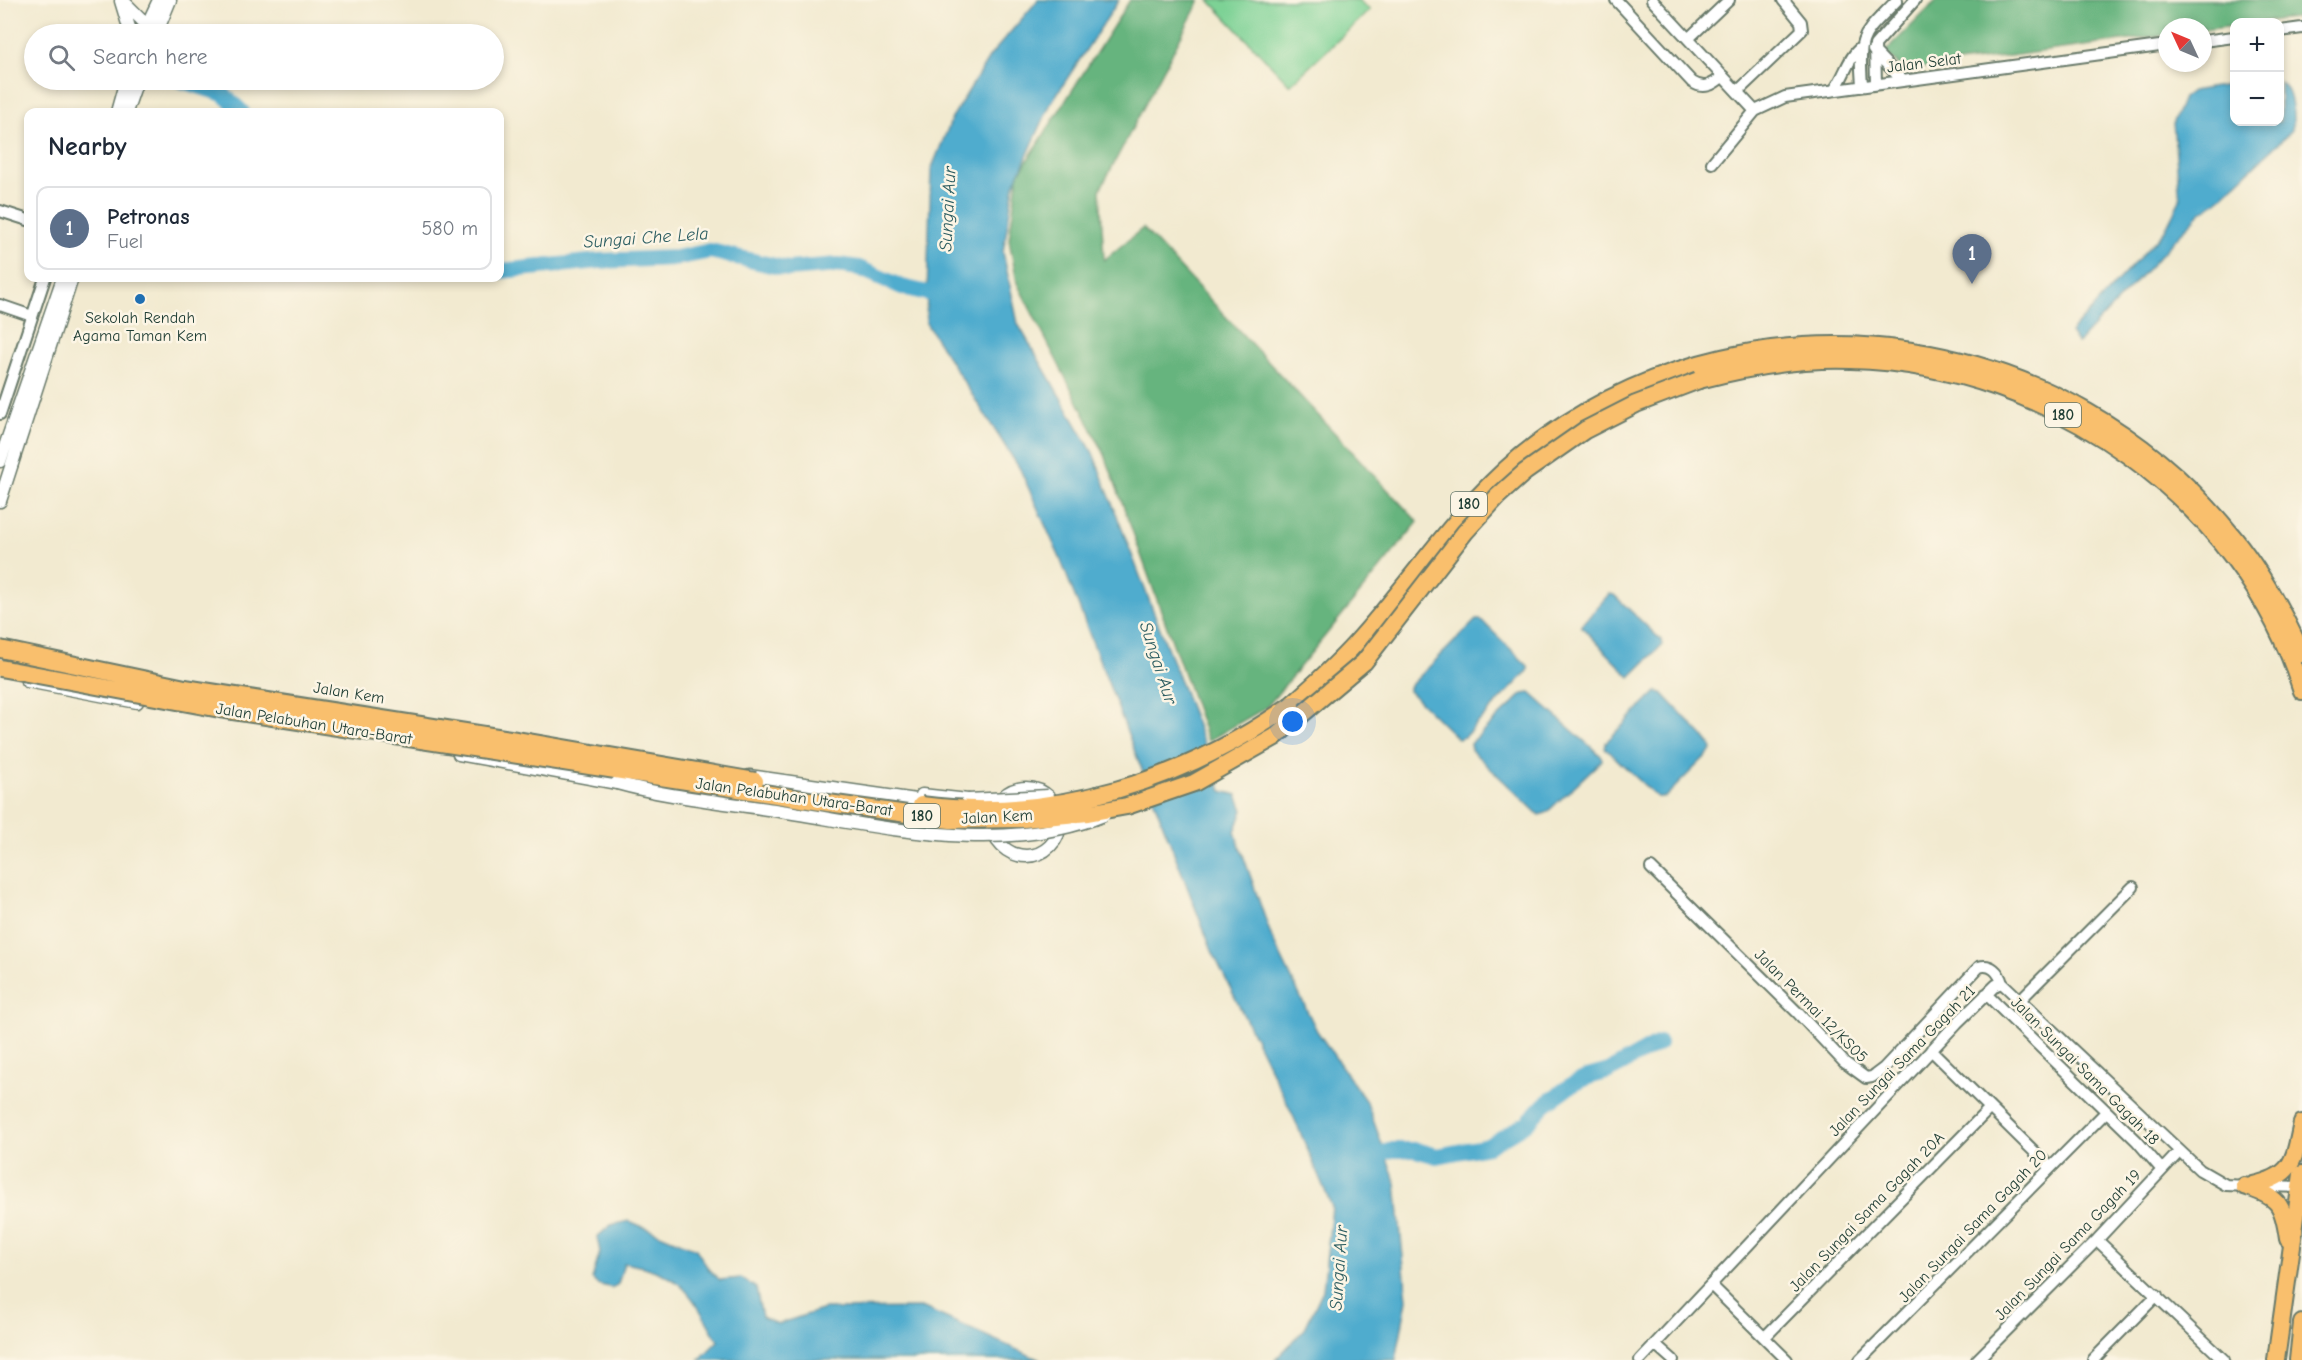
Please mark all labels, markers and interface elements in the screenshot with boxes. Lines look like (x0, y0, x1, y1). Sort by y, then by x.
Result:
north arrow (2158, 18, 2212, 72)
map controls (2230, 18, 2284, 126)
button: + (2230, 18, 2284, 72)
search box (24, 24, 504, 90)
icon: search (45, 41, 78, 74)
text: Search here (93, 44, 208, 70)
street label: Jalan Selat (1886, 49, 1963, 76)
button: − (2230, 72, 2284, 126)
text: Nearby (48, 132, 127, 162)
water label: Sungai Aur (935, 165, 961, 252)
text: Petronas (107, 204, 190, 230)
text: 1 (66, 217, 73, 240)
text: 580 m (421, 217, 478, 240)
water label: Sungai Che Lela (583, 223, 709, 253)
text: Fuel (107, 230, 143, 253)
pin: 1 (1952, 234, 1992, 284)
marker: Sekolah Rendah Agama Taman Kem (133, 292, 147, 306)
place label: Sekolah Rendah Agama Taman Kem (73, 309, 207, 345)
road number: 180 (2045, 403, 2081, 427)
road number: 180 (1451, 492, 1487, 516)
water label: Sungai Aur (1135, 619, 1181, 708)
street label: Jalan Kem (312, 678, 386, 708)
street label: Jalan Pelabuhan Utara-Barat (215, 700, 414, 748)
your location (1278, 707, 1307, 736)
street label: Jalan Pelabuhan Utara-Barat (694, 774, 894, 820)
road number: 180 (904, 804, 940, 828)
street label: Jalan Kem (961, 806, 1033, 828)
street label: Jalan Permai 12/KS05 (1751, 946, 1871, 1066)
street label: Jalan Sungai Sama Gagah 21 (1825, 982, 1979, 1140)
street label: Jalan Sungai Sama Gagah 18 (2007, 993, 2163, 1149)
street label: Jalan Sungai Sama Gagah 20A (1786, 1128, 1948, 1296)
street label: Jalan Sungai Sama Gagah 20 (1895, 1146, 2051, 1306)
street label: Jalan Sungai Sama Gagah 19 (1991, 1166, 2145, 1324)
water label: Sungai Aur (1326, 1224, 1353, 1311)

